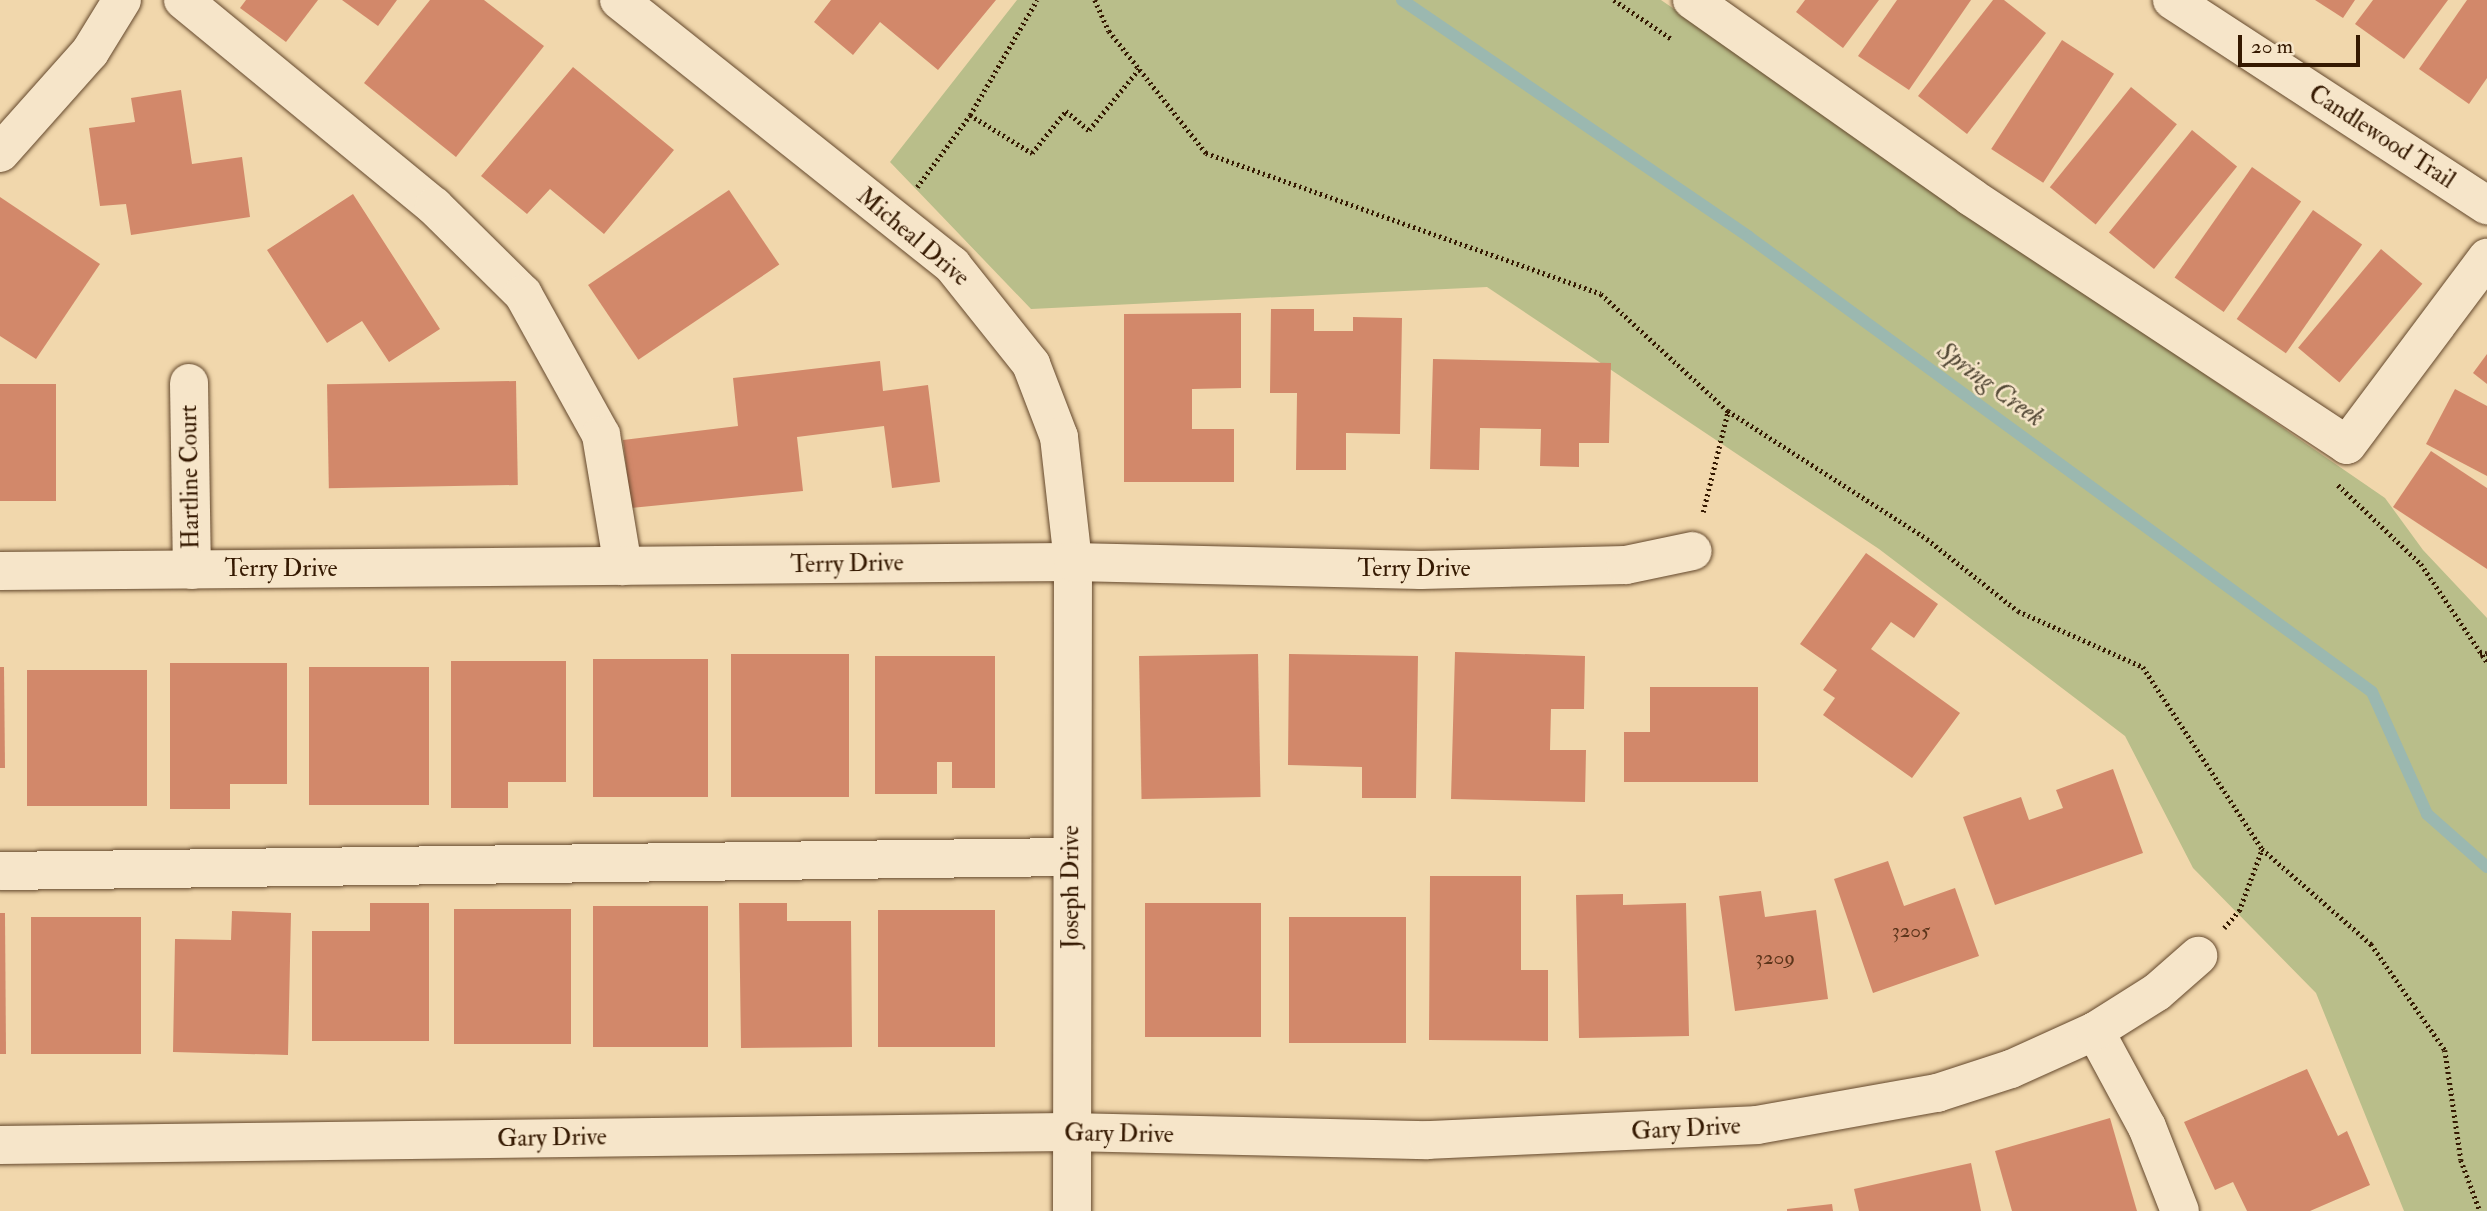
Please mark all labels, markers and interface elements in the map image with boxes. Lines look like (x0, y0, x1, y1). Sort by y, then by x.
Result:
scale bar (2242, 21, 2364, 65)
text: 20 m (2251, 33, 2293, 60)
street label: Candlewood Trail (2303, 79, 2461, 195)
street label: Micheal Drive (851, 182, 975, 292)
water label: Spring Creek (1931, 336, 2049, 434)
street label: Hartline Court (174, 404, 206, 550)
street label: Terry Drive (790, 549, 904, 579)
street label: Terry Drive (224, 555, 338, 583)
street label: Terry Drive (1357, 555, 1471, 583)
street label: Joseph Drive (1057, 825, 1085, 949)
house number: 3205 (1892, 918, 1930, 944)
house number: 3209 (1755, 945, 1795, 971)
street label: Gary Drive (1631, 1112, 1741, 1146)
street label: Gary Drive (1064, 1119, 1174, 1149)
street label: Gary Drive (497, 1123, 607, 1153)

